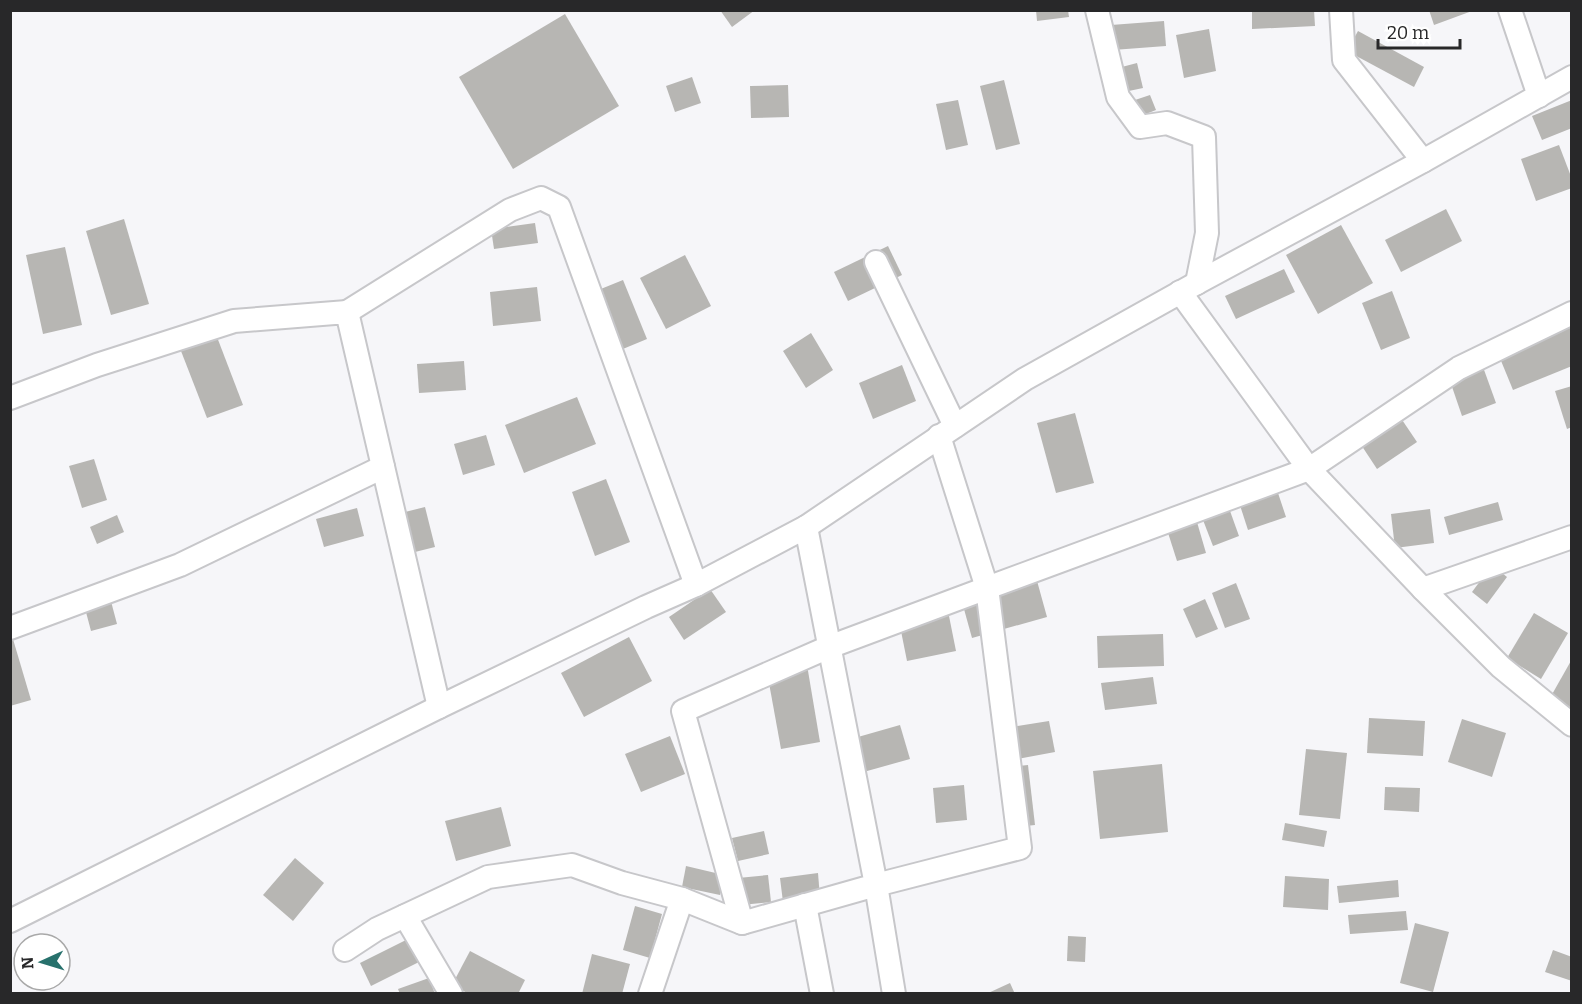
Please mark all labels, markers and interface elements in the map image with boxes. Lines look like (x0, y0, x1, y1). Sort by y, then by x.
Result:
scale bar (1378, 12, 1460, 50)
text: 20 m (1387, 22, 1429, 44)
north arrow (12, 932, 72, 992)
text: N (18, 956, 37, 970)

